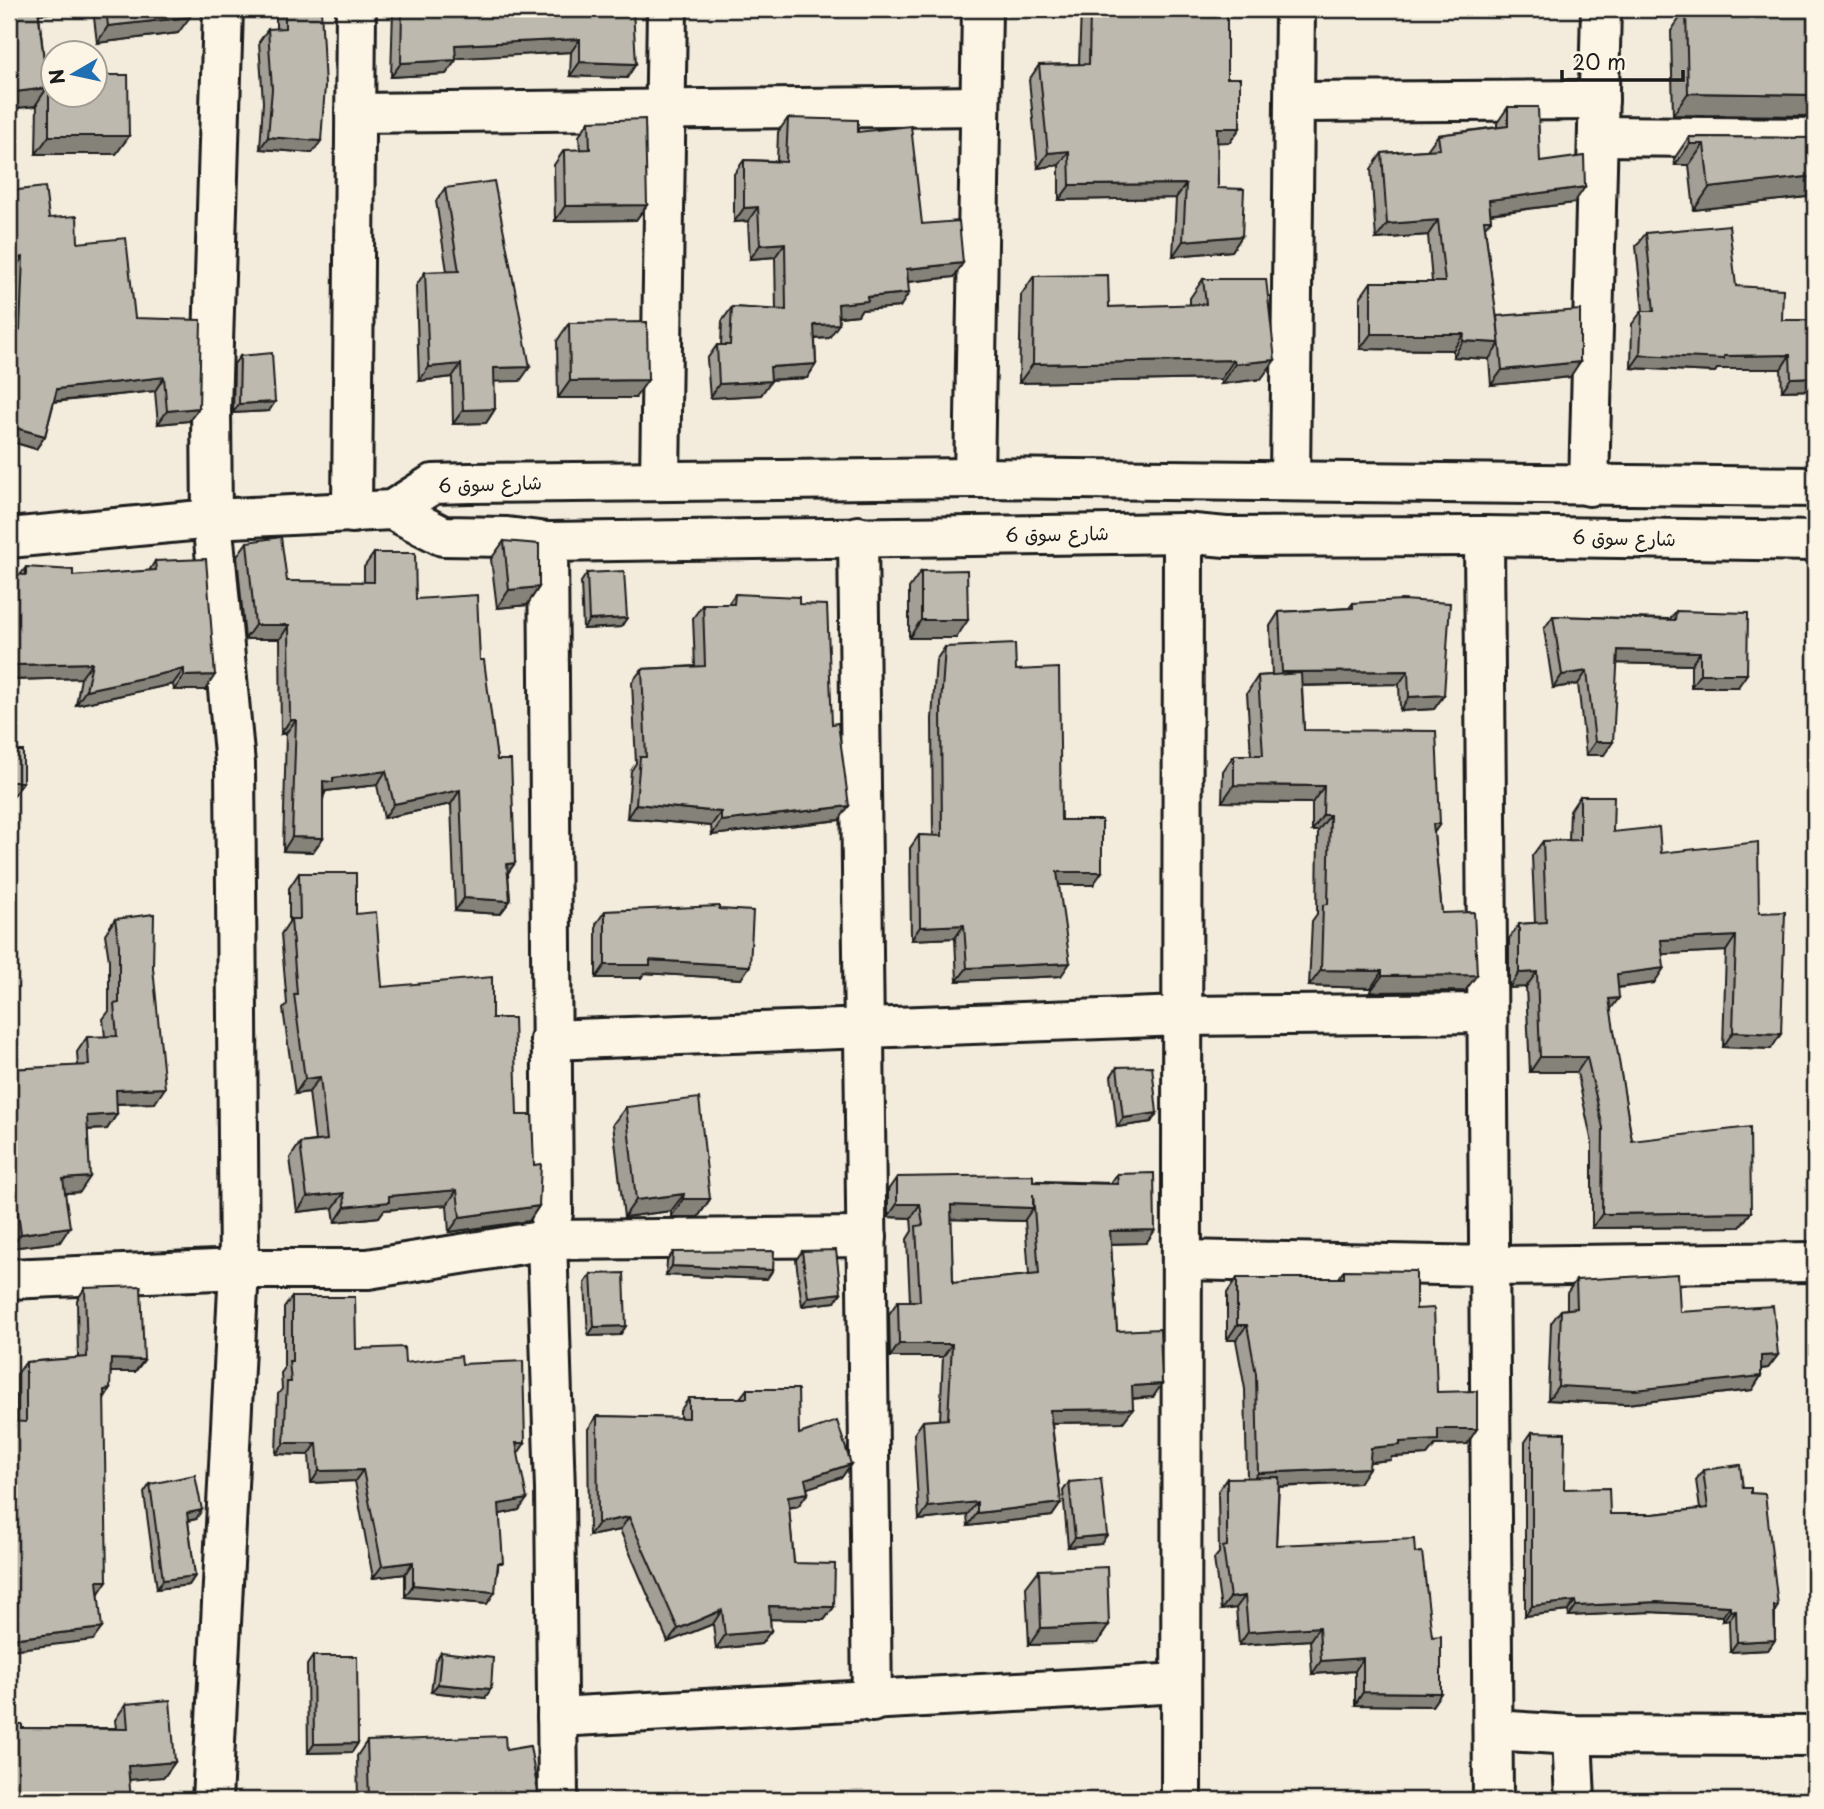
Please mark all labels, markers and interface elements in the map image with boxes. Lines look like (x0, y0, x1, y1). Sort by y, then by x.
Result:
north arrow (38, 38, 108, 108)
scale bar (1562, 38, 1682, 82)
text: 20 m (1572, 45, 1626, 77)
text: N (41, 67, 71, 86)
street label: شارع سوق 6 (438, 467, 542, 500)
street label: شارع سوق 6 (1005, 518, 1109, 549)
street label: شارع سوق 6 (1572, 522, 1676, 553)

